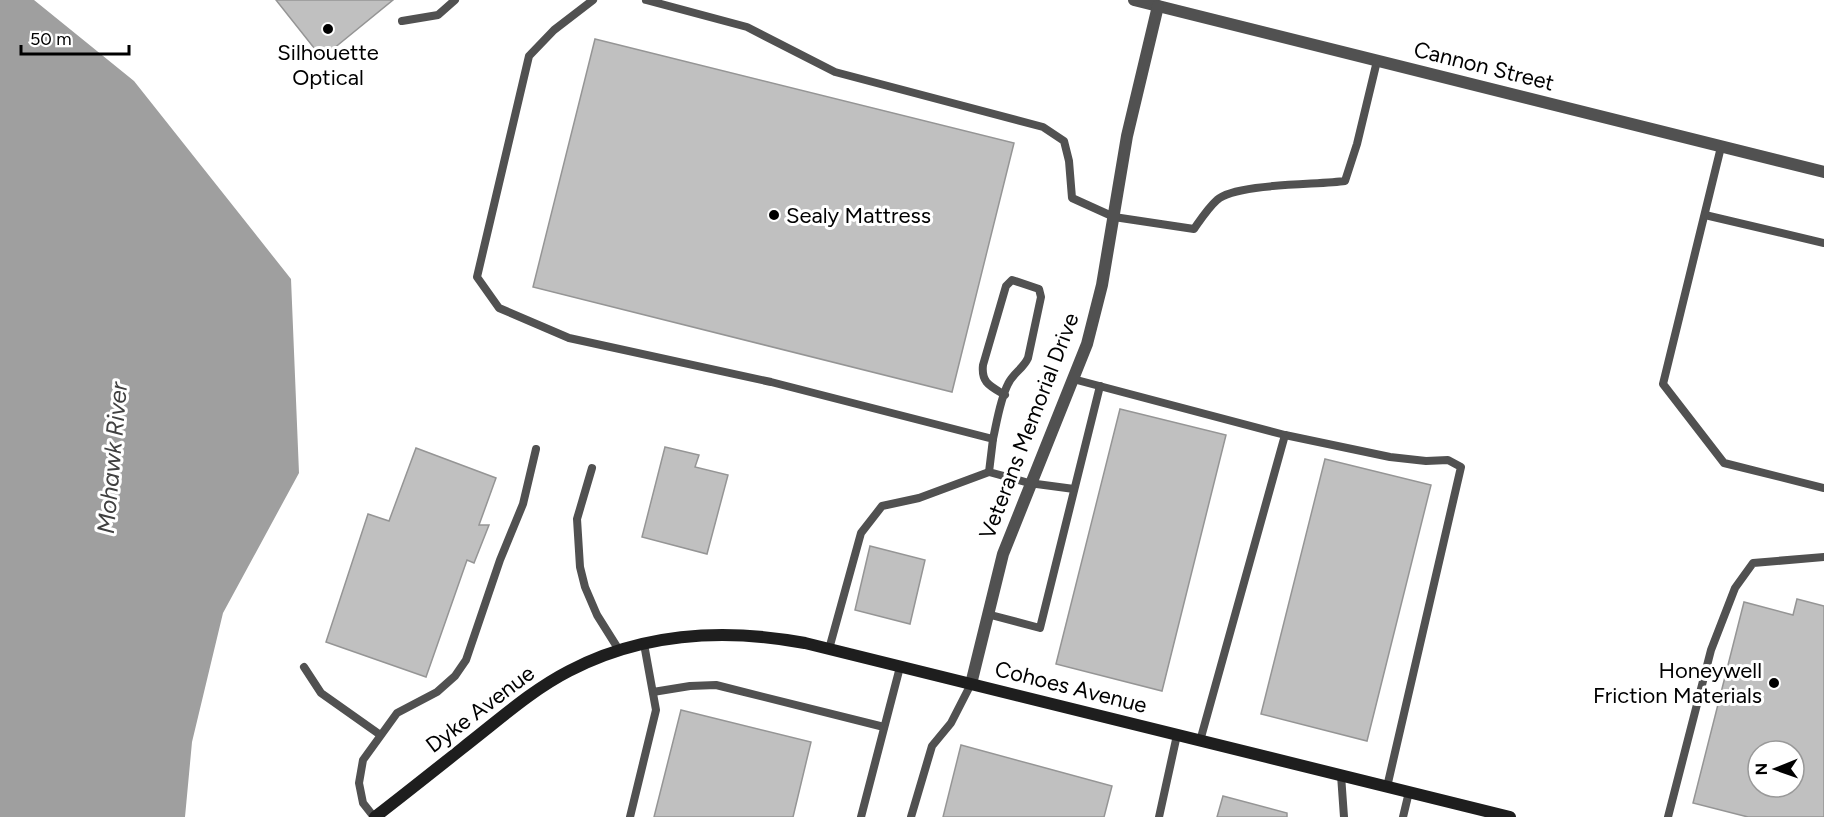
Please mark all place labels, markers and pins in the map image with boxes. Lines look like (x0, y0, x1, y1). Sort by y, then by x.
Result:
marker: Silhouette Optical (321, 22, 335, 36)
place label: Silhouette Optical (277, 39, 379, 91)
place label: Sealy Mattress (786, 202, 931, 229)
marker: Sealy Mattress (767, 208, 781, 222)
place label: Honeywell Friction Materials (1593, 657, 1762, 709)
marker: Honeywell Friction Materials (1767, 676, 1781, 690)

